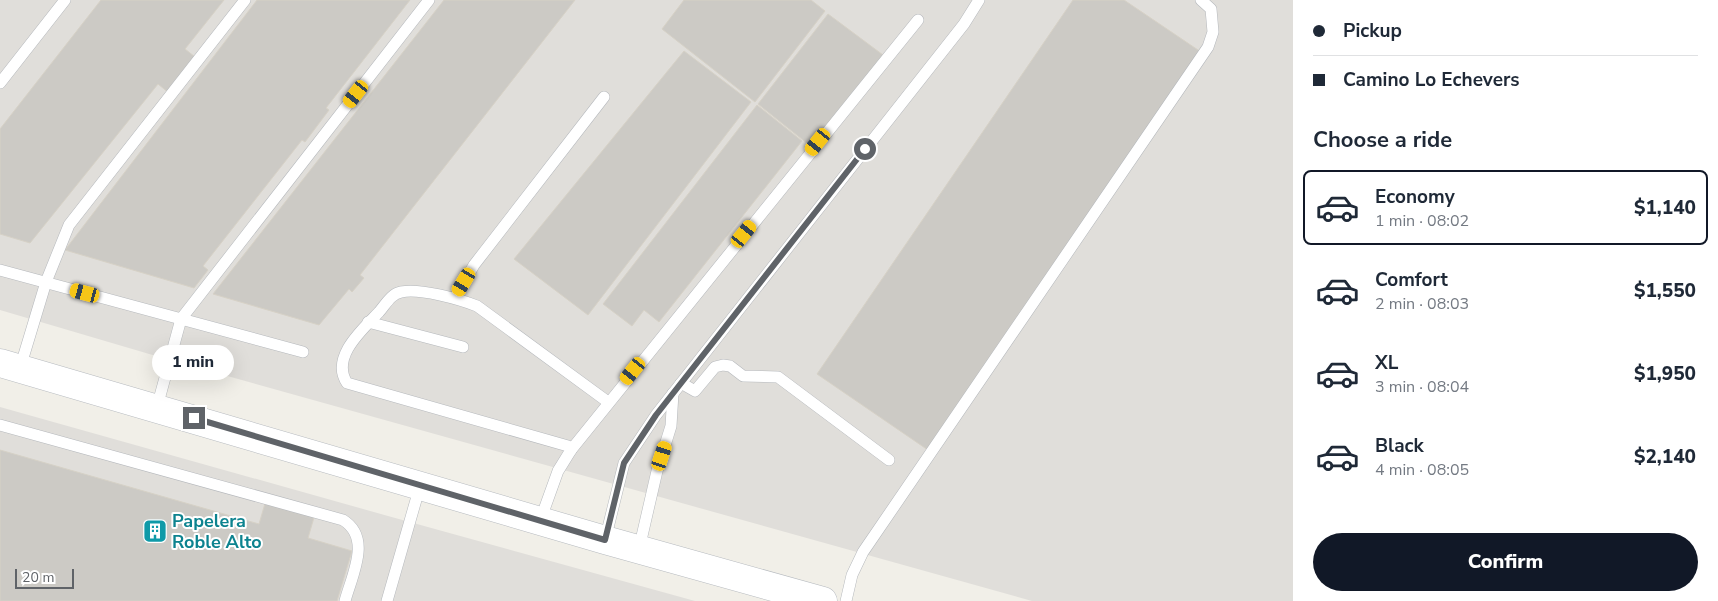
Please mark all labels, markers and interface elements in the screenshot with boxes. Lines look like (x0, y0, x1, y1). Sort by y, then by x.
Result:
text: Pickup (1343, 18, 1402, 44)
text: Camino Lo Echevers (1343, 67, 1520, 93)
car (340, 78, 371, 110)
text: Choose a ride (1313, 125, 1452, 155)
car (802, 126, 833, 158)
route start (854, 138, 876, 160)
text: Economy (1375, 184, 1455, 210)
icon: car (1315, 185, 1360, 230)
text: $1,140 (1634, 195, 1696, 221)
text: 1 min · 08:02 (1375, 210, 1469, 232)
car (728, 218, 759, 250)
car (449, 265, 478, 299)
text: Comfort (1375, 267, 1448, 293)
icon: car (1315, 268, 1360, 313)
text: $1,550 (1634, 278, 1696, 304)
car (68, 282, 101, 304)
text: 2 min · 08:03 (1375, 293, 1469, 315)
callout: 1 min (153, 346, 235, 380)
text: XL (1375, 350, 1398, 376)
text: 1 min (172, 351, 214, 373)
icon: car (1315, 351, 1360, 396)
car (617, 355, 648, 387)
text: $1,950 (1634, 361, 1696, 387)
text: 3 min · 08:04 (1375, 376, 1469, 398)
route end (183, 407, 205, 429)
text: Black (1375, 433, 1424, 459)
icon: car (1315, 434, 1360, 479)
car (650, 439, 673, 473)
text: $2,140 (1634, 444, 1696, 470)
text: 4 min · 08:05 (1375, 459, 1469, 481)
place label: Papelera Roble Alto (172, 509, 262, 554)
building icon: Papelera Roble Alto (142, 518, 168, 544)
button: Confirm (1313, 533, 1698, 591)
scale bar (15, 566, 74, 589)
text: 20 m (22, 568, 54, 587)

